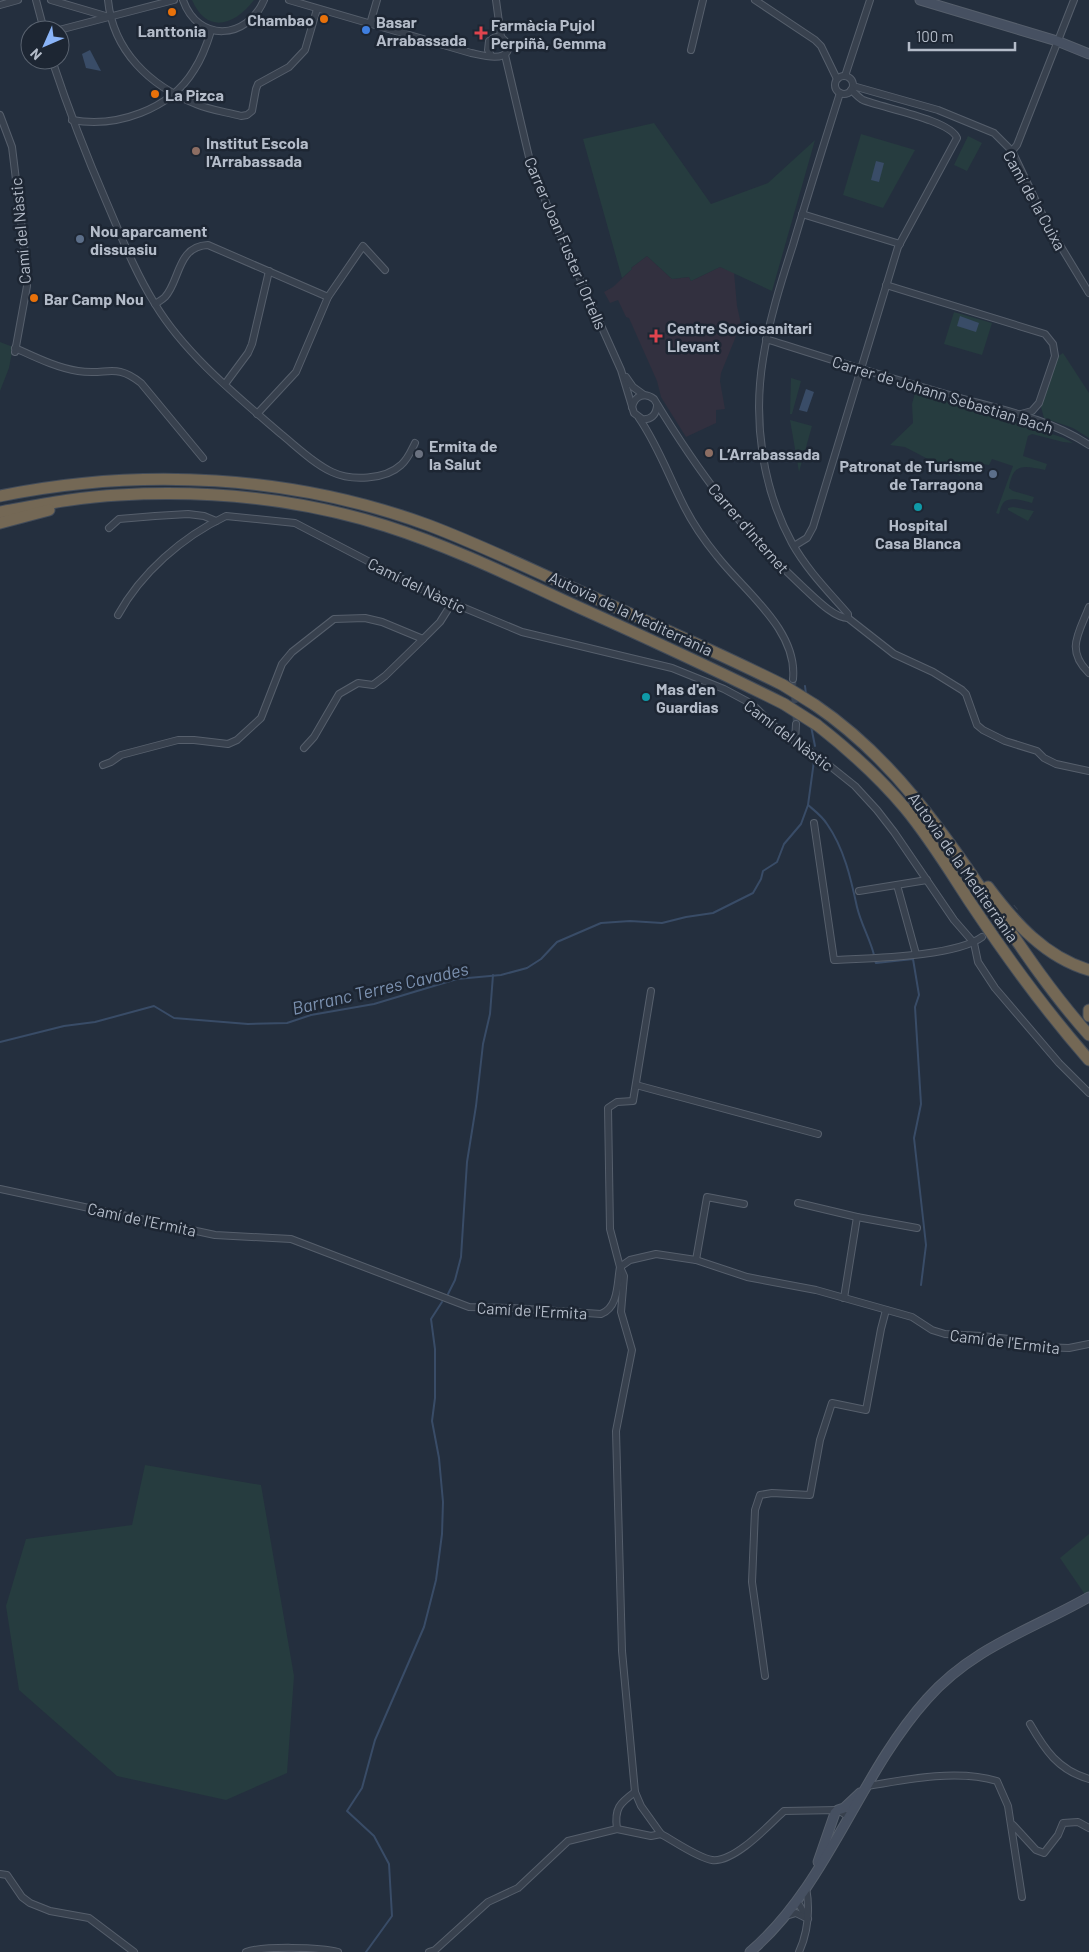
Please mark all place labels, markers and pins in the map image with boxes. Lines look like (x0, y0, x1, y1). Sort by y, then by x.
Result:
marker: Lanttonia (166, 6, 178, 18)
place label: Chambao (247, 10, 314, 29)
place label: Basar Arrabassada (376, 12, 467, 49)
marker: Chambao (318, 13, 330, 25)
place label: Farmàcia Pujol Perpiñà, Gemma (491, 15, 606, 52)
place label: Lanttonia (138, 21, 206, 40)
marker: Basar Arrabassada (360, 24, 372, 36)
marker: Farmàcia Pujol Perpiñà, Gemma (475, 27, 487, 39)
place label: La Pizca (165, 85, 224, 104)
marker: La Pizca (149, 88, 161, 100)
place label: Institut Escola l'Arrabassada (206, 133, 308, 170)
marker: Institut Escola l'Arrabassada (190, 145, 202, 157)
place label: Nou aparcament dissuasiu (90, 221, 207, 258)
marker: Nou aparcament dissuasiu (74, 233, 86, 245)
place label: Bar Camp Nou (44, 289, 144, 308)
marker: Bar Camp Nou (28, 292, 40, 304)
place label: Centre Sociosanitari Llevant (667, 318, 812, 355)
marker: Centre Sociosanitari Llevant (649, 329, 663, 343)
place label: Ermita de la Salut (429, 436, 498, 473)
place label: L’Arrabassada (719, 444, 820, 463)
marker: L’Arrabassada (703, 447, 715, 459)
marker: Ermita de la Salut (413, 448, 425, 460)
place label: Patronat de Turisme de Tarragona (839, 456, 983, 493)
marker: Patronat de Turisme de Tarragona (987, 468, 999, 480)
marker: Hospital Casa Blanca (912, 501, 924, 513)
place label: Hospital Casa Blanca (875, 515, 961, 552)
place label: Mas d'en Guardias (656, 679, 719, 716)
marker: Mas d'en Guardias (640, 691, 652, 703)

